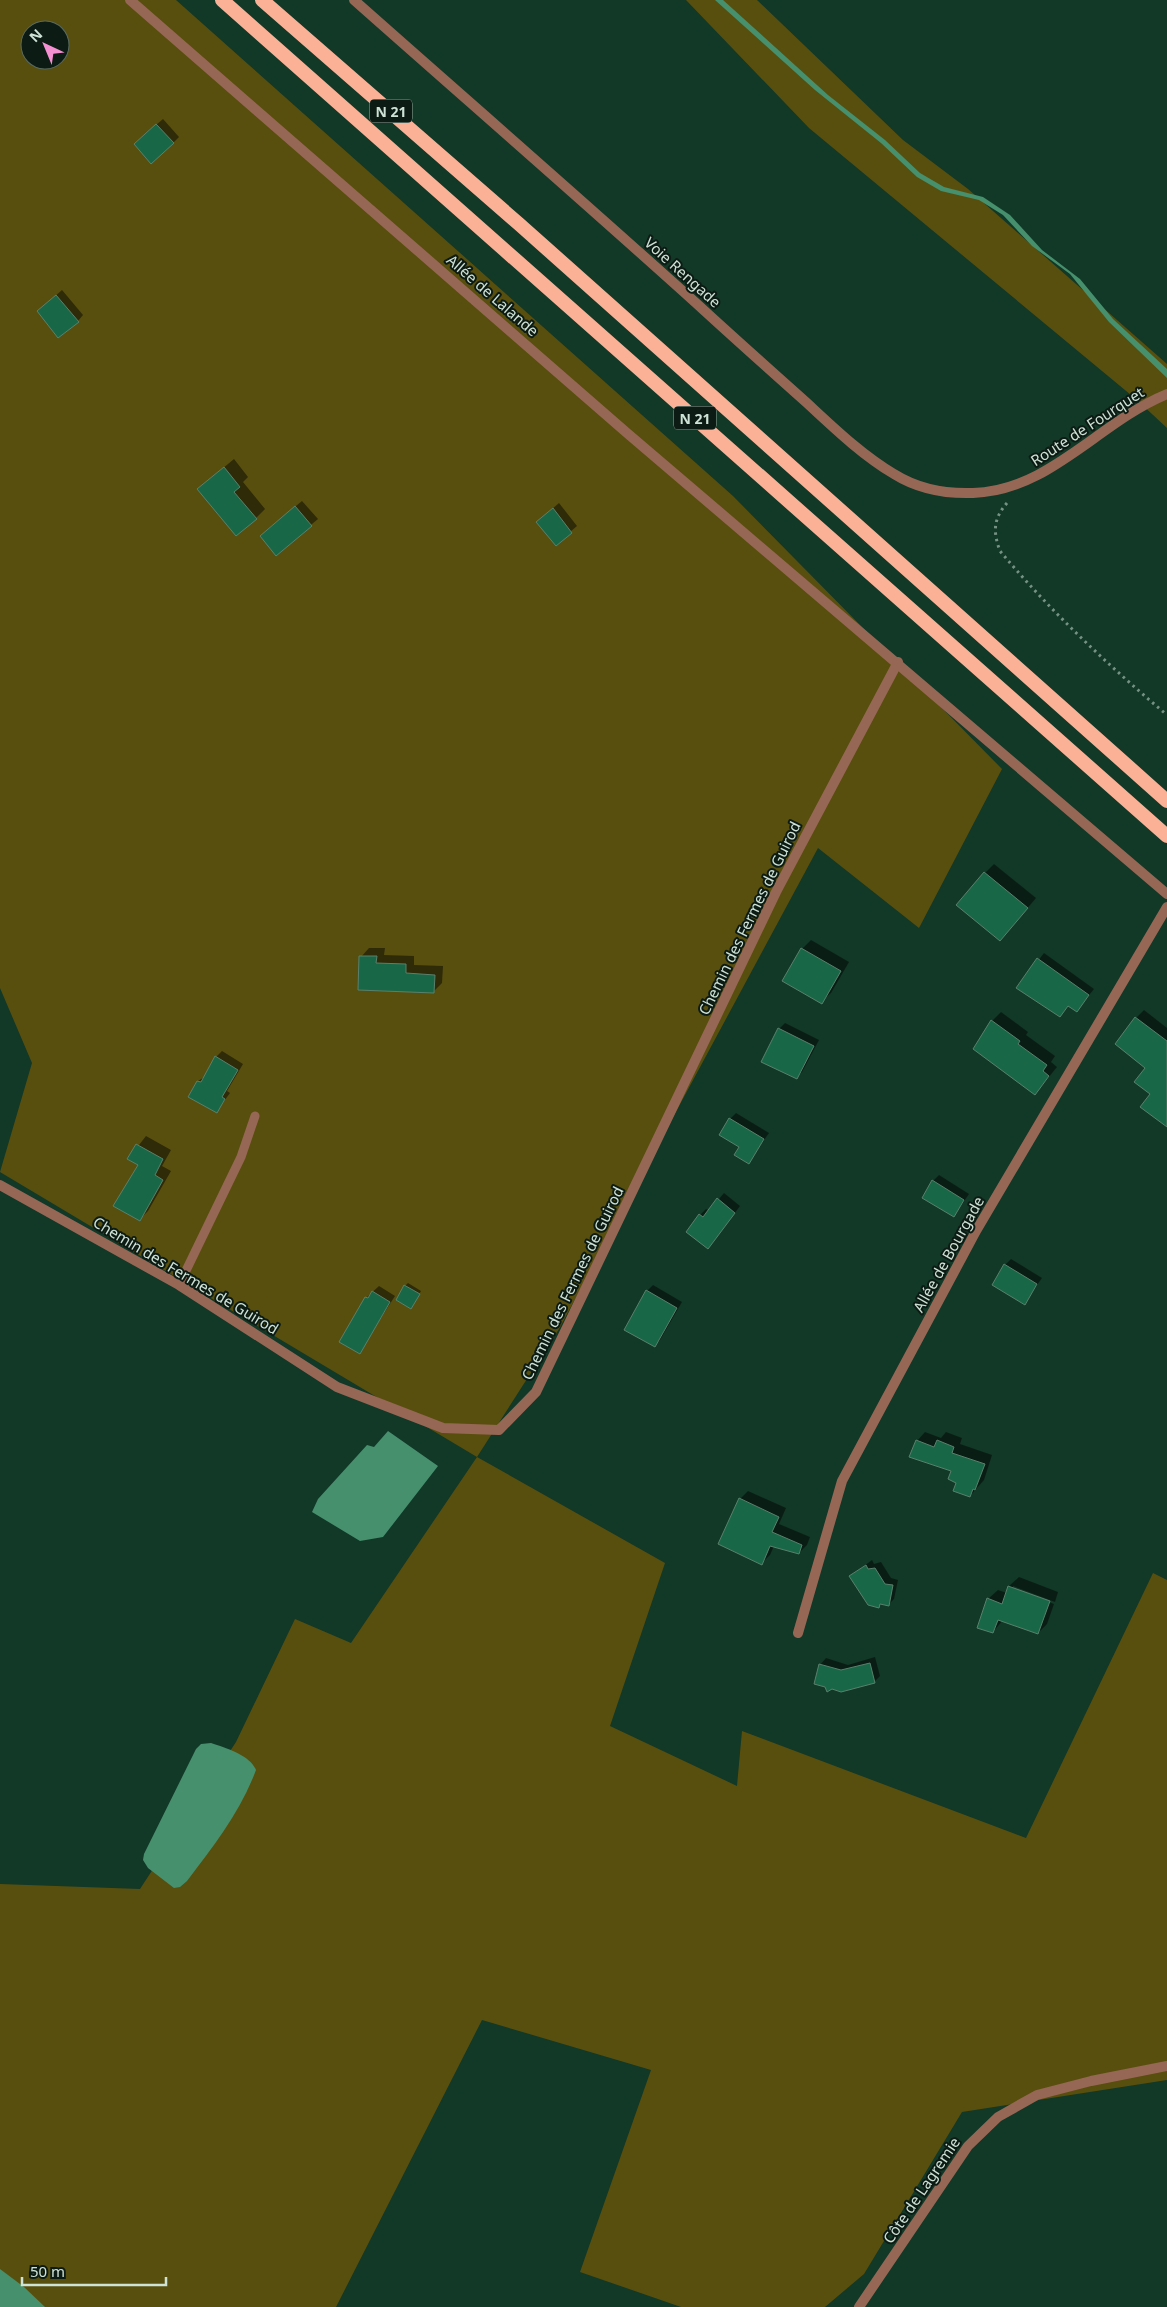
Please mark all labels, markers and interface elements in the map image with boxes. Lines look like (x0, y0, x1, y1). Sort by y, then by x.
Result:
north arrow (20, 20, 70, 70)
text: N (25, 24, 46, 46)
road number: N 21 (370, 100, 412, 122)
street label: Voie Rengade (640, 232, 726, 312)
street label: Allée de Lalande (443, 250, 543, 340)
street label: Route de Fourquet (1026, 382, 1148, 470)
road number: N 21 (674, 406, 716, 429)
street label: Chemin des Fermes de Guirod (693, 818, 805, 1018)
street label: Chemin des Fermes de Guirod (516, 1183, 628, 1383)
street label: Allée de Bourgade (908, 1193, 988, 1315)
street label: Chemin des Fermes de Guirod (90, 1212, 282, 1338)
street label: Côte de Lagremie (878, 2133, 964, 2247)
scale bar (22, 2254, 166, 2286)
text: 50 m (30, 2261, 65, 2281)

